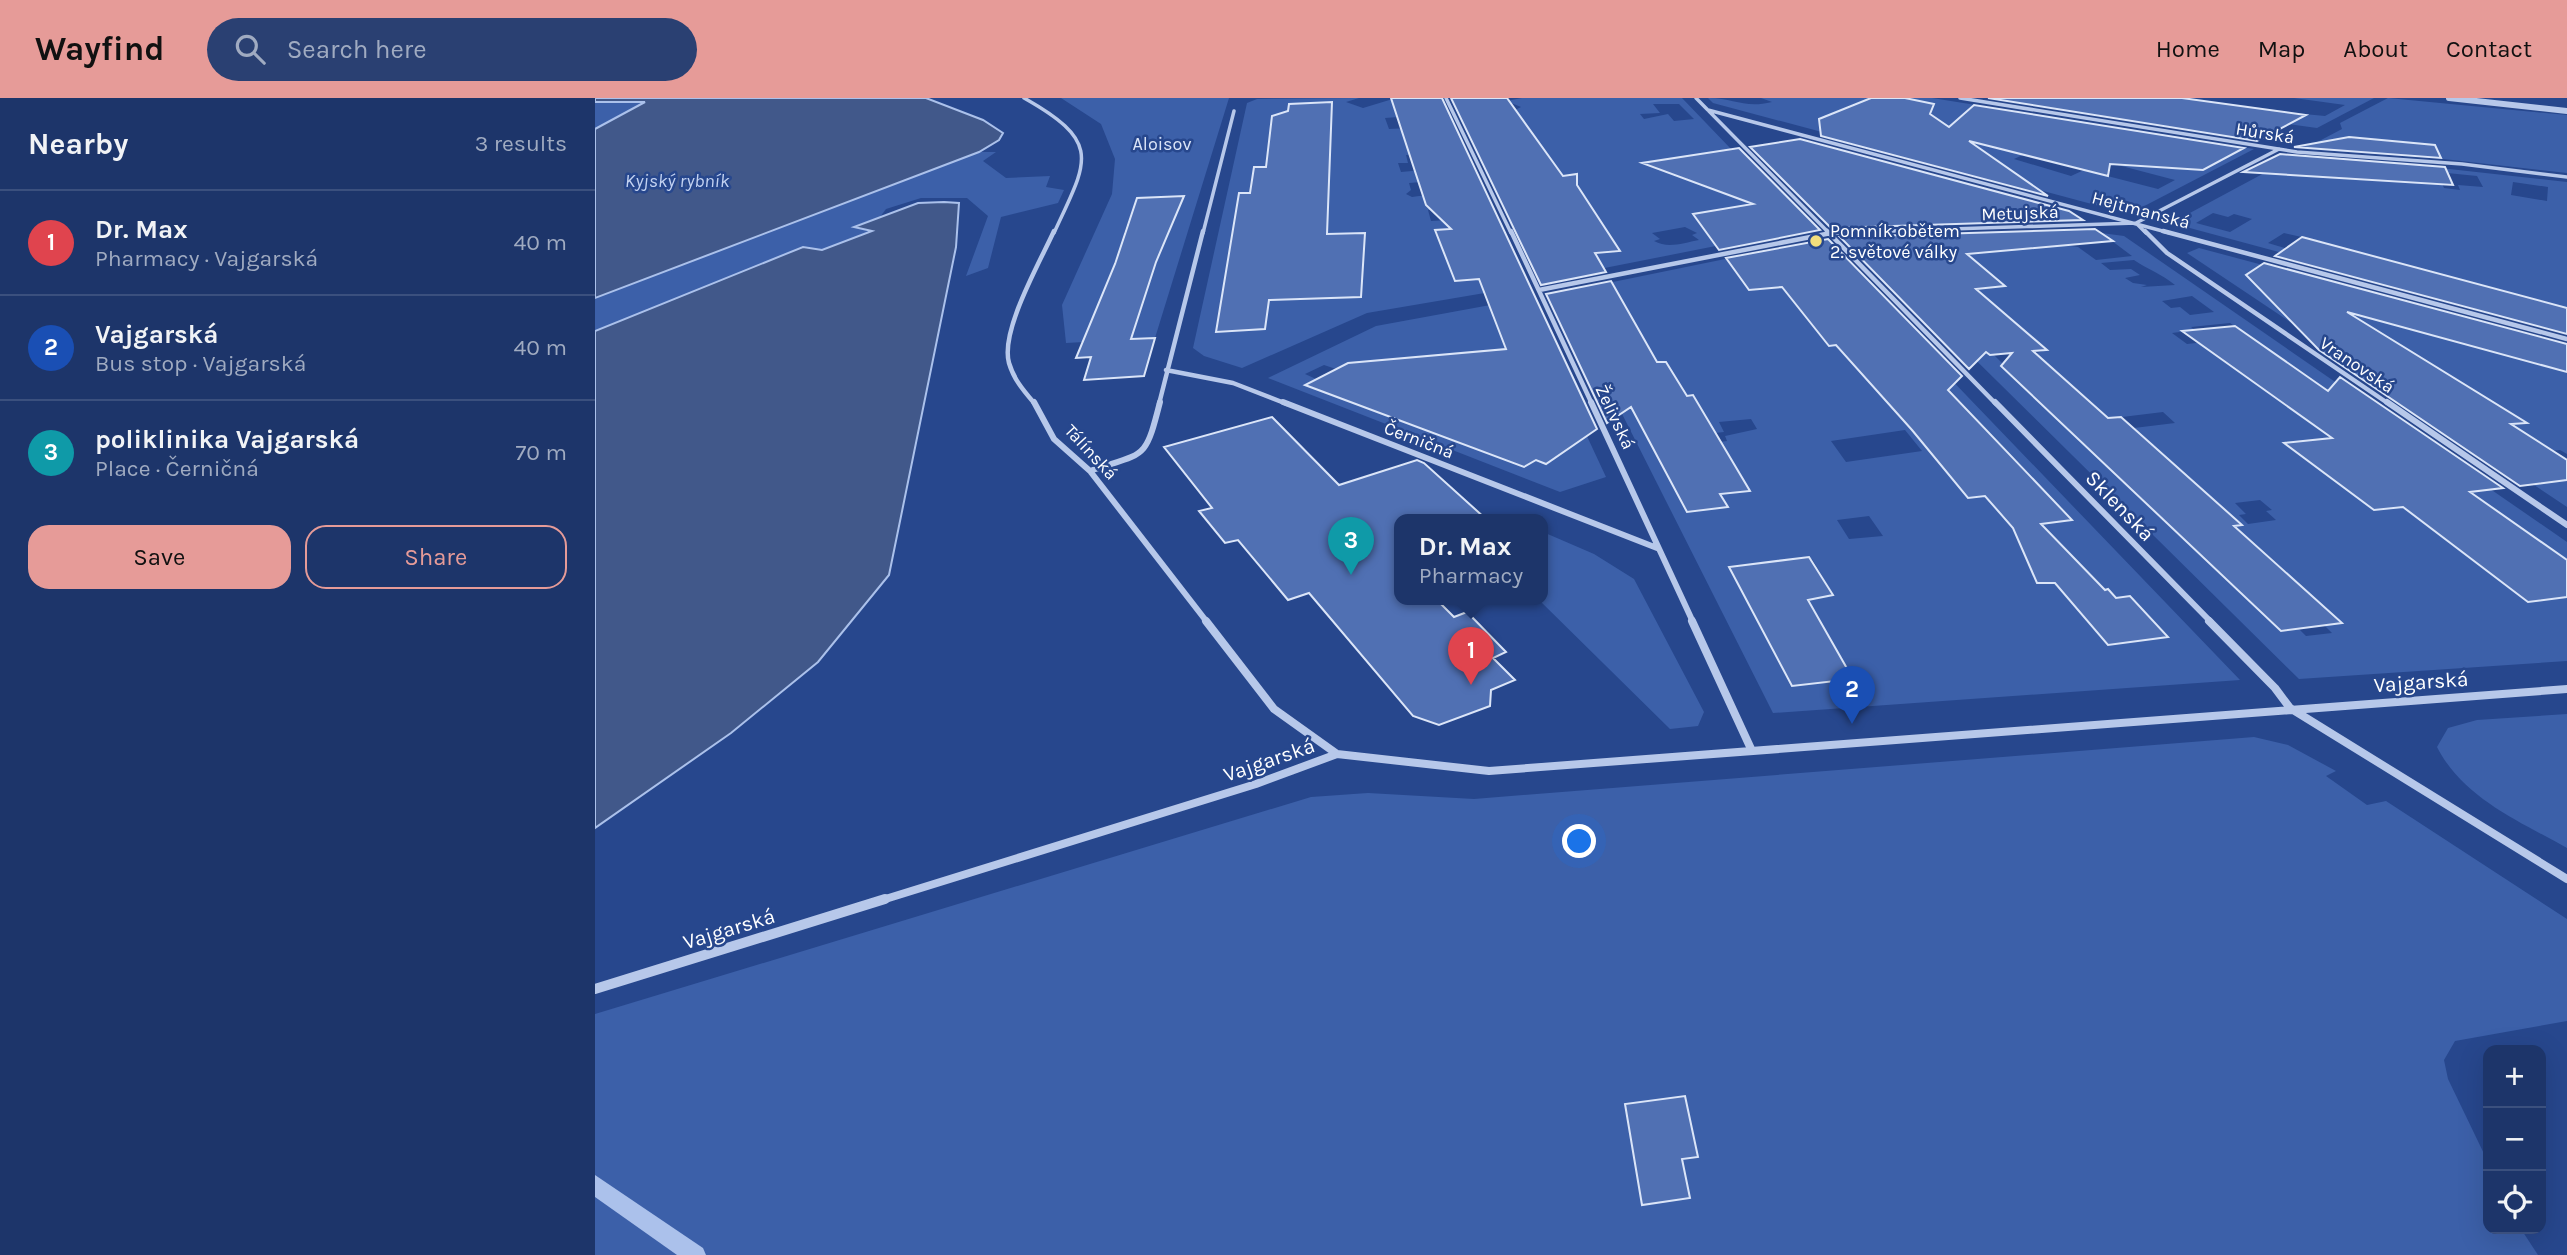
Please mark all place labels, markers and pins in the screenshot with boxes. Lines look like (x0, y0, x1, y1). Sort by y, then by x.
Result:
place label: Pomník obětem 2. světové války (1830, 220, 1960, 263)
marker: Pomník obětem 2. světové války (1808, 233, 1824, 249)
pin: 3 (1328, 517, 1374, 575)
pin: 1 (1448, 627, 1494, 685)
pin: 2 (1829, 666, 1875, 724)

